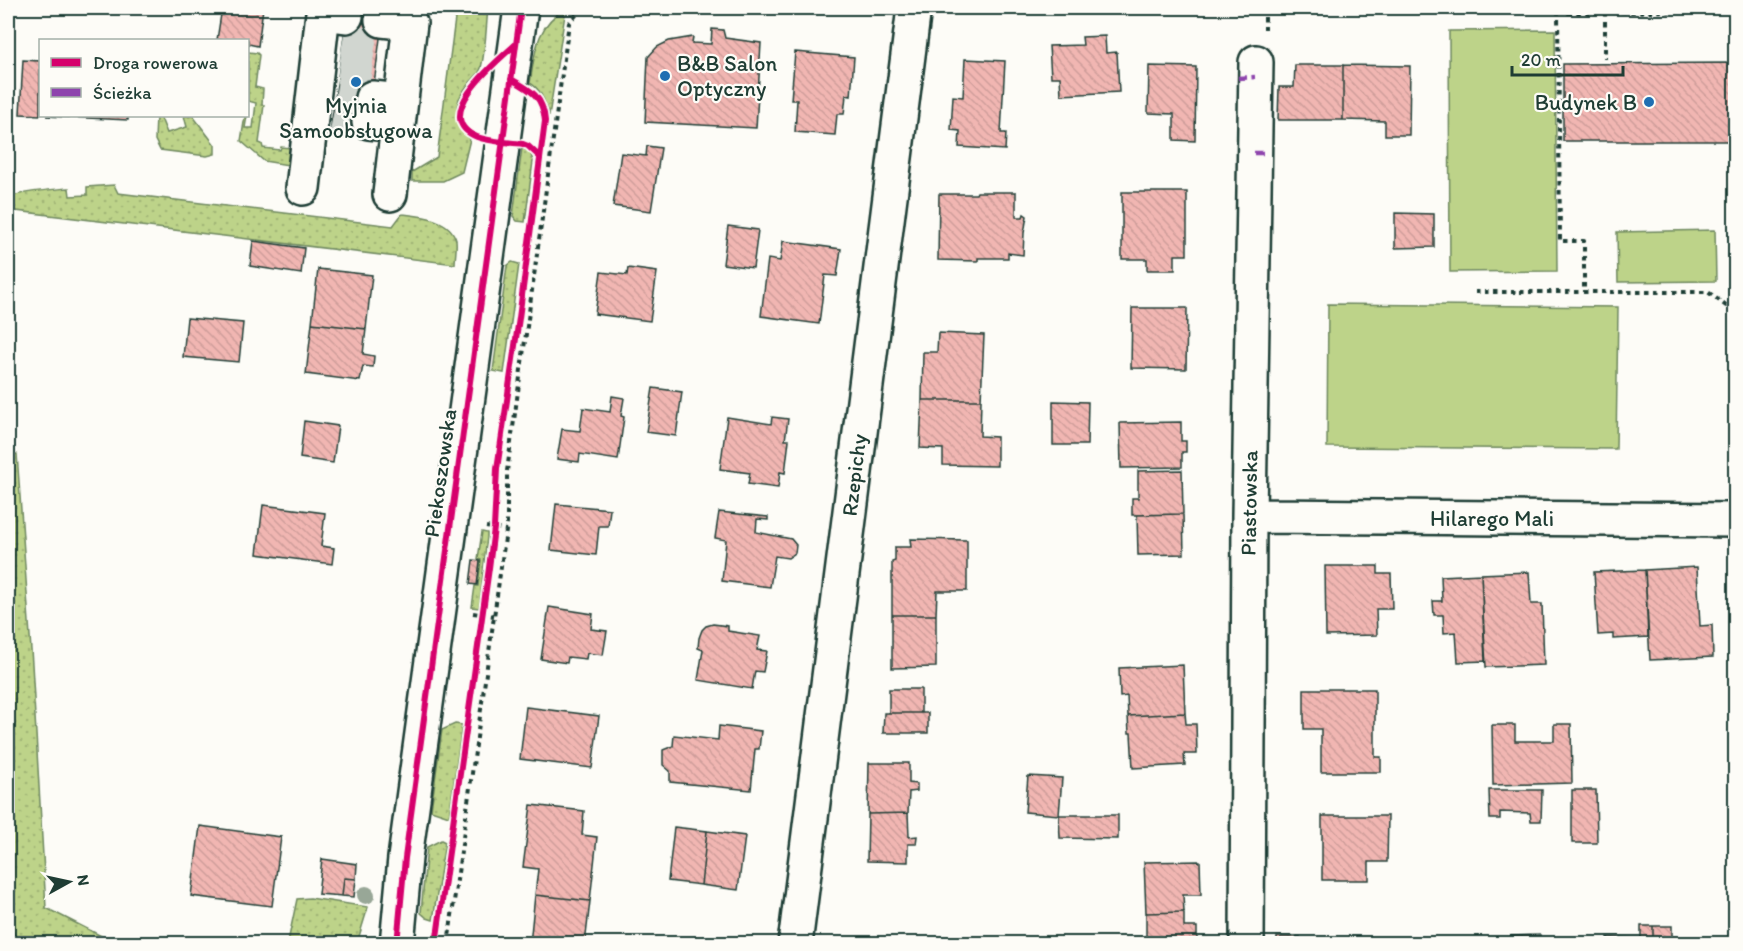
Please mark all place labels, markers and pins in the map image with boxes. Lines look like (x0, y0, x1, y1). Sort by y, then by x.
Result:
place label: B&B Salon Optyczny (677, 50, 778, 102)
marker: B&B Salon Optyczny (658, 69, 672, 83)
marker: Myjnia Samoobsługowa (349, 75, 363, 89)
place label: Budynek B (1535, 89, 1637, 116)
place label: Myjnia Samoobsługowa (279, 92, 433, 144)
marker: Budynek B (1642, 95, 1656, 109)

